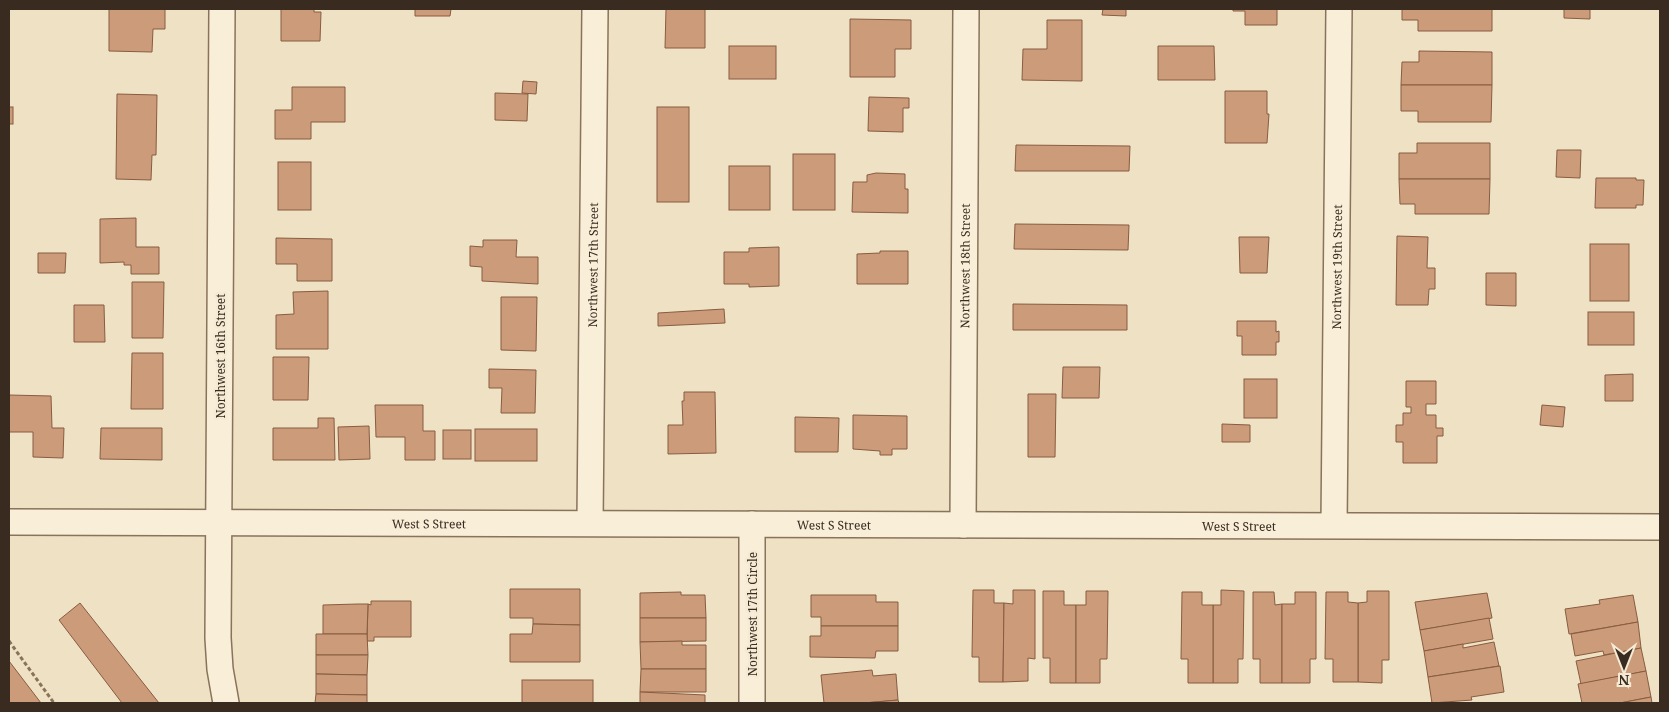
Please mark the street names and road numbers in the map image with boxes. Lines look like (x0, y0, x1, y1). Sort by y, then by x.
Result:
street label: Northwest 17th Street (583, 202, 602, 328)
street label: Northwest 18th Street (956, 203, 973, 329)
street label: Northwest 19th Street (1327, 204, 1346, 330)
street label: Northwest 16th Street (212, 294, 229, 418)
street label: West S Street (392, 515, 466, 532)
street label: West S Street (797, 516, 871, 533)
street label: West S Street (1202, 517, 1276, 534)
street label: Northwest 17th Circle (744, 552, 761, 676)

